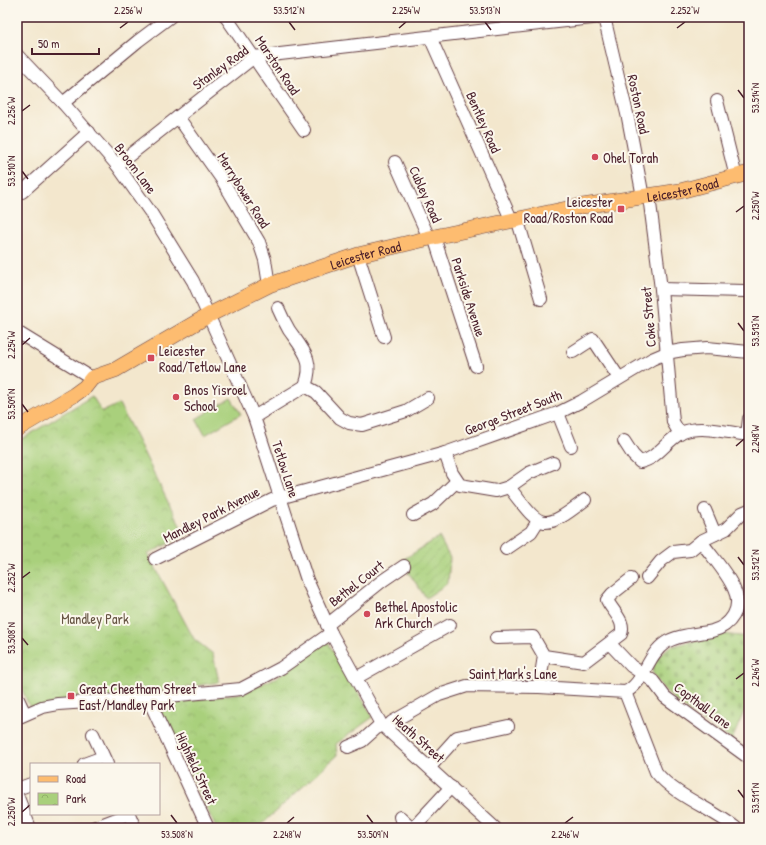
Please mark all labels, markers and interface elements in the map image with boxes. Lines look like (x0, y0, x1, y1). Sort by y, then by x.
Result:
text: 2.256°W (114, 4, 143, 17)
text: 53.512°N (273, 4, 305, 17)
text: 2.254°W (392, 4, 421, 17)
text: 53.513°N (470, 4, 500, 17)
text: 2.252°W (671, 4, 700, 17)
scale bar (32, 30, 99, 56)
street label: Marston Road (251, 32, 305, 99)
text: 50 m (38, 35, 59, 52)
street label: Stanley Road (188, 40, 253, 94)
street label: Roston Road (623, 73, 655, 136)
text: 53.514°N (749, 83, 762, 113)
street label: Bentley Road (461, 88, 506, 157)
text: 2.256°W (5, 96, 18, 125)
street label: Broom Lane (111, 139, 162, 198)
place label: Ohel Torah (603, 148, 658, 167)
street label: Merrybower Road (212, 149, 275, 232)
marker: Ohel Torah (590, 152, 600, 162)
text: 53.510°N (5, 156, 18, 186)
street label: Cubley Road (404, 163, 447, 226)
street label: Leicester Road (646, 172, 721, 205)
text: 2.250°W (749, 191, 762, 220)
place label: Leicester Road/Roston Road (524, 192, 614, 227)
marker: Leicester Road/Roston Road (616, 204, 626, 214)
street label: Leicester Road (328, 236, 403, 273)
street label: Parkside Avenue (447, 255, 491, 339)
street label: Coke Street (636, 286, 660, 348)
text: 53.513°N (749, 316, 762, 346)
text: 2.254°W (5, 330, 18, 359)
place label: Leicester Road/Tetlow Lane (159, 341, 247, 376)
marker: Leicester Road/Tetlow Lane (146, 353, 156, 363)
place label: Bnos Yisroel School (184, 380, 247, 415)
street label: George Street South (462, 385, 565, 440)
text: 53.509°N (5, 389, 18, 419)
marker: Bnos Yisroel School (171, 392, 181, 402)
text: 2.248°W (749, 424, 762, 453)
street label: Tetlow Lane (268, 438, 304, 500)
street label: Mandley Park Avenue (159, 481, 263, 547)
text: 53.512°N (749, 549, 762, 581)
street label: Bethel Court (325, 555, 388, 610)
text: 2.252°W (5, 563, 18, 592)
place label: Bethel Apostolic Ark Church (375, 597, 458, 632)
park label: Mandley Park (61, 609, 129, 629)
marker: Bethel Apostolic Ark Church (362, 609, 372, 619)
text: 53.508°N (5, 622, 18, 654)
text: 2.246°W (749, 658, 762, 687)
street label: Saint Mark's Lane (469, 664, 557, 683)
street label: Copthall Lane (670, 677, 736, 734)
place label: Great Cheetham Street East/Mandley Park (79, 679, 197, 715)
marker: Great Cheetham Street East/Mandley Park (66, 691, 76, 701)
street label: Heath Street (389, 709, 449, 767)
street label: Highfield Street (171, 729, 222, 808)
legend (30, 763, 160, 815)
text: Road (66, 770, 86, 787)
text: 53.511°N (749, 783, 762, 813)
text: Park (66, 790, 86, 807)
text: 2.250°W (5, 797, 18, 826)
text: 53.508°N (161, 828, 193, 841)
text: 2.248°W (273, 828, 302, 841)
text: 53.509°N (358, 828, 388, 841)
text: 2.246°W (551, 828, 580, 841)

